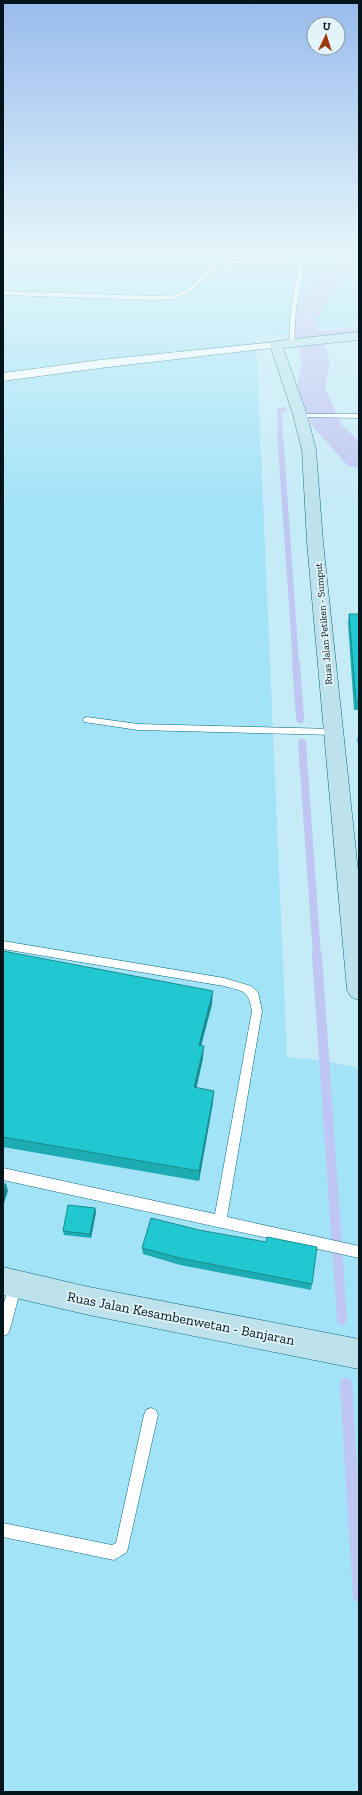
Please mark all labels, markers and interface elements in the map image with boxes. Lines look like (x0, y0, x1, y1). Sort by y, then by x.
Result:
north arrow (306, 16, 346, 56)
text: U (322, 20, 331, 33)
street label: Ruas Jalan Petiken - Sumput (313, 562, 335, 685)
street label: Ruas Jalan Kesambenwetan - Banjaran (66, 1288, 296, 1349)

